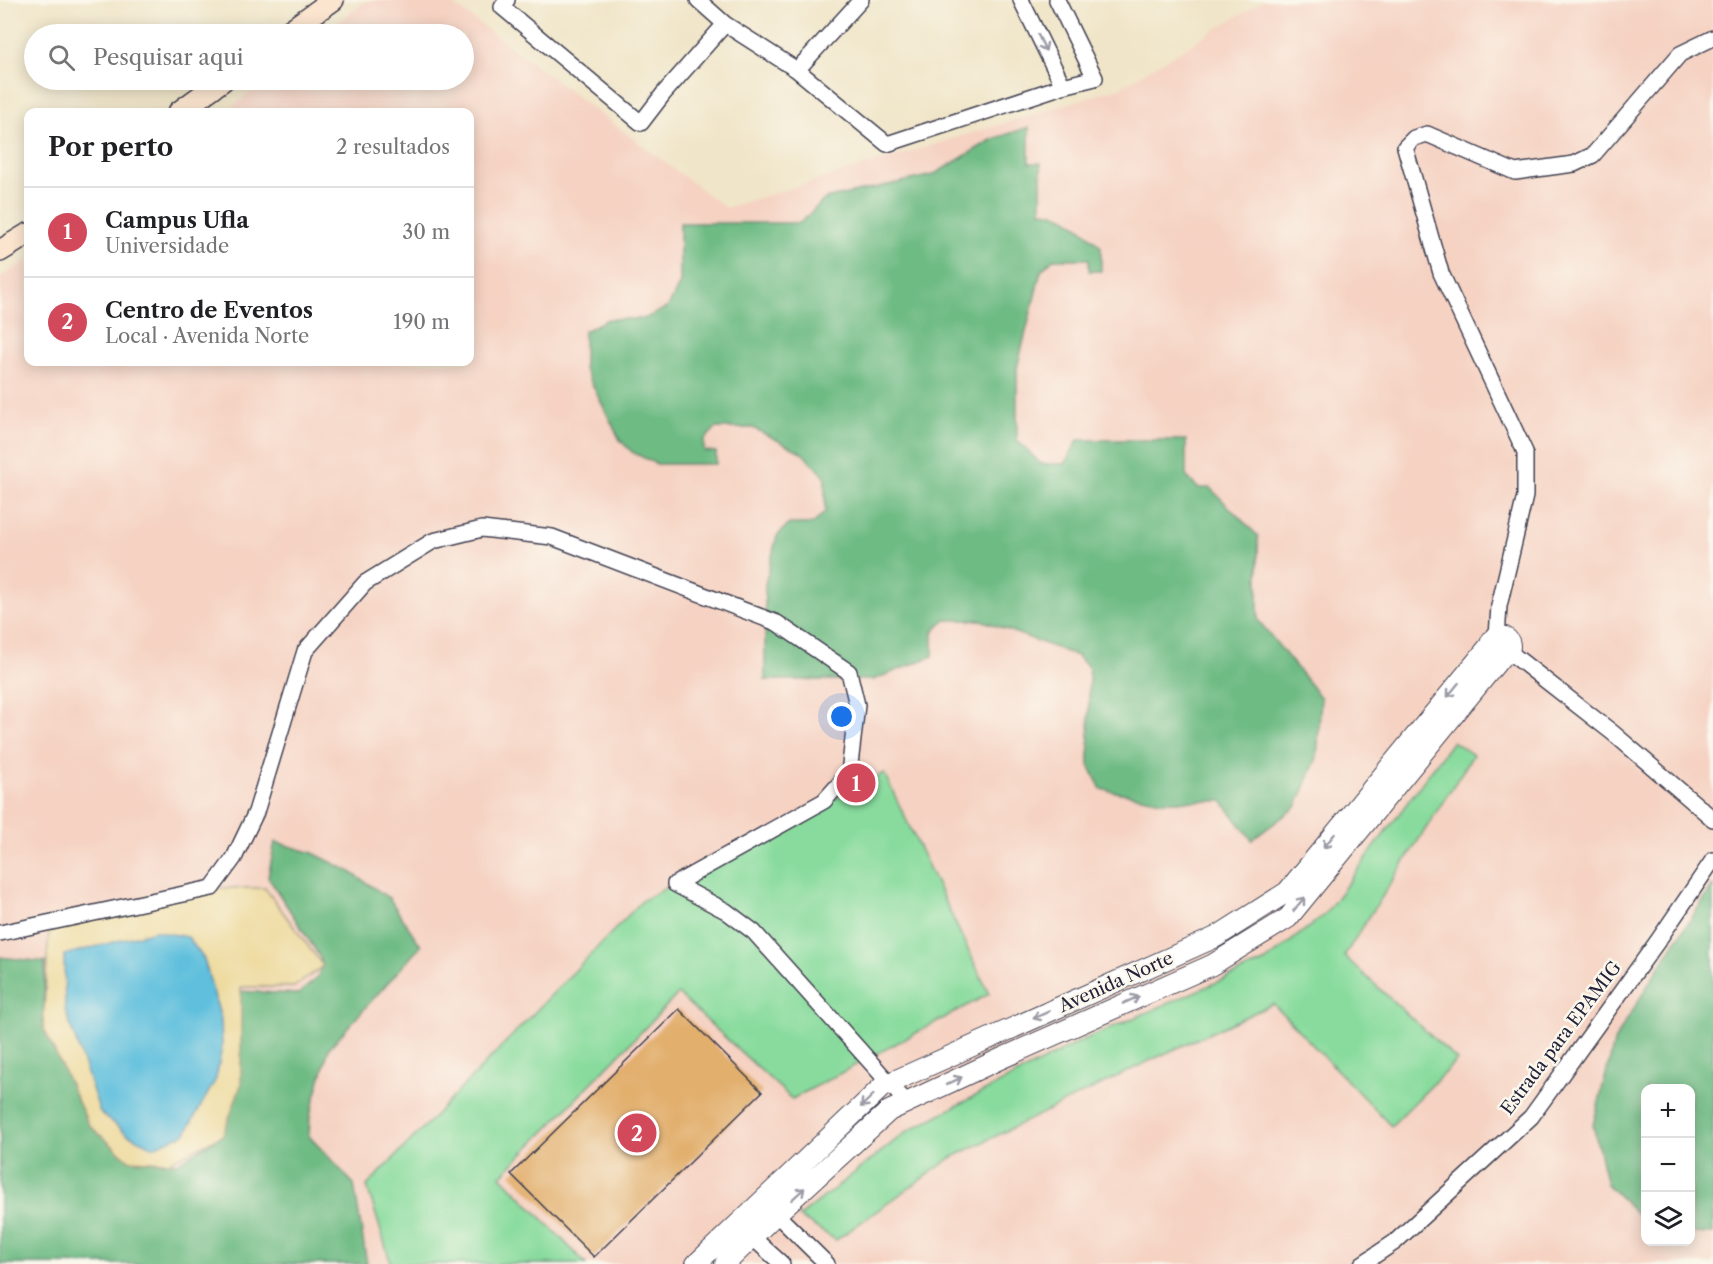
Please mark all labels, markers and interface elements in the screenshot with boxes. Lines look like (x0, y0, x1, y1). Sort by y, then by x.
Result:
search box (24, 24, 474, 90)
one-way arrow (1036, 34, 1048, 51)
icon: search (45, 41, 78, 74)
text: Pesquisar aqui (93, 44, 243, 71)
text: Por perto (48, 131, 173, 163)
text: 2 resultados (336, 135, 450, 159)
text: Campus Ufla (105, 207, 249, 234)
text: 1 (63, 220, 72, 244)
text: 30 m (402, 220, 450, 244)
text: Universidade (105, 234, 229, 258)
text: Centro de Eventos (105, 297, 313, 324)
text: 2 (62, 310, 73, 334)
text: 190 m (393, 310, 450, 334)
text: Local · Avenida Norte (105, 324, 309, 348)
one-way arrow (1446, 682, 1459, 698)
your location (827, 702, 856, 731)
pin: 1 (836, 760, 876, 806)
one-way arrow (1322, 833, 1336, 848)
one-way arrow (1293, 897, 1306, 913)
street label: Avenida Norte (1055, 947, 1177, 1017)
street label: Estrada para EPAMIG (1496, 956, 1626, 1119)
one-way arrow (1122, 994, 1140, 1006)
one-way arrow (1032, 1010, 1050, 1022)
one-way arrow (944, 1074, 962, 1086)
map controls (1641, 1084, 1695, 1246)
button: + (1641, 1084, 1695, 1138)
one-way arrow (860, 1094, 875, 1108)
pin: 2 (618, 1110, 656, 1156)
button: − (1641, 1138, 1695, 1192)
one-way arrow (790, 1187, 805, 1201)
button: layers (1641, 1192, 1695, 1246)

